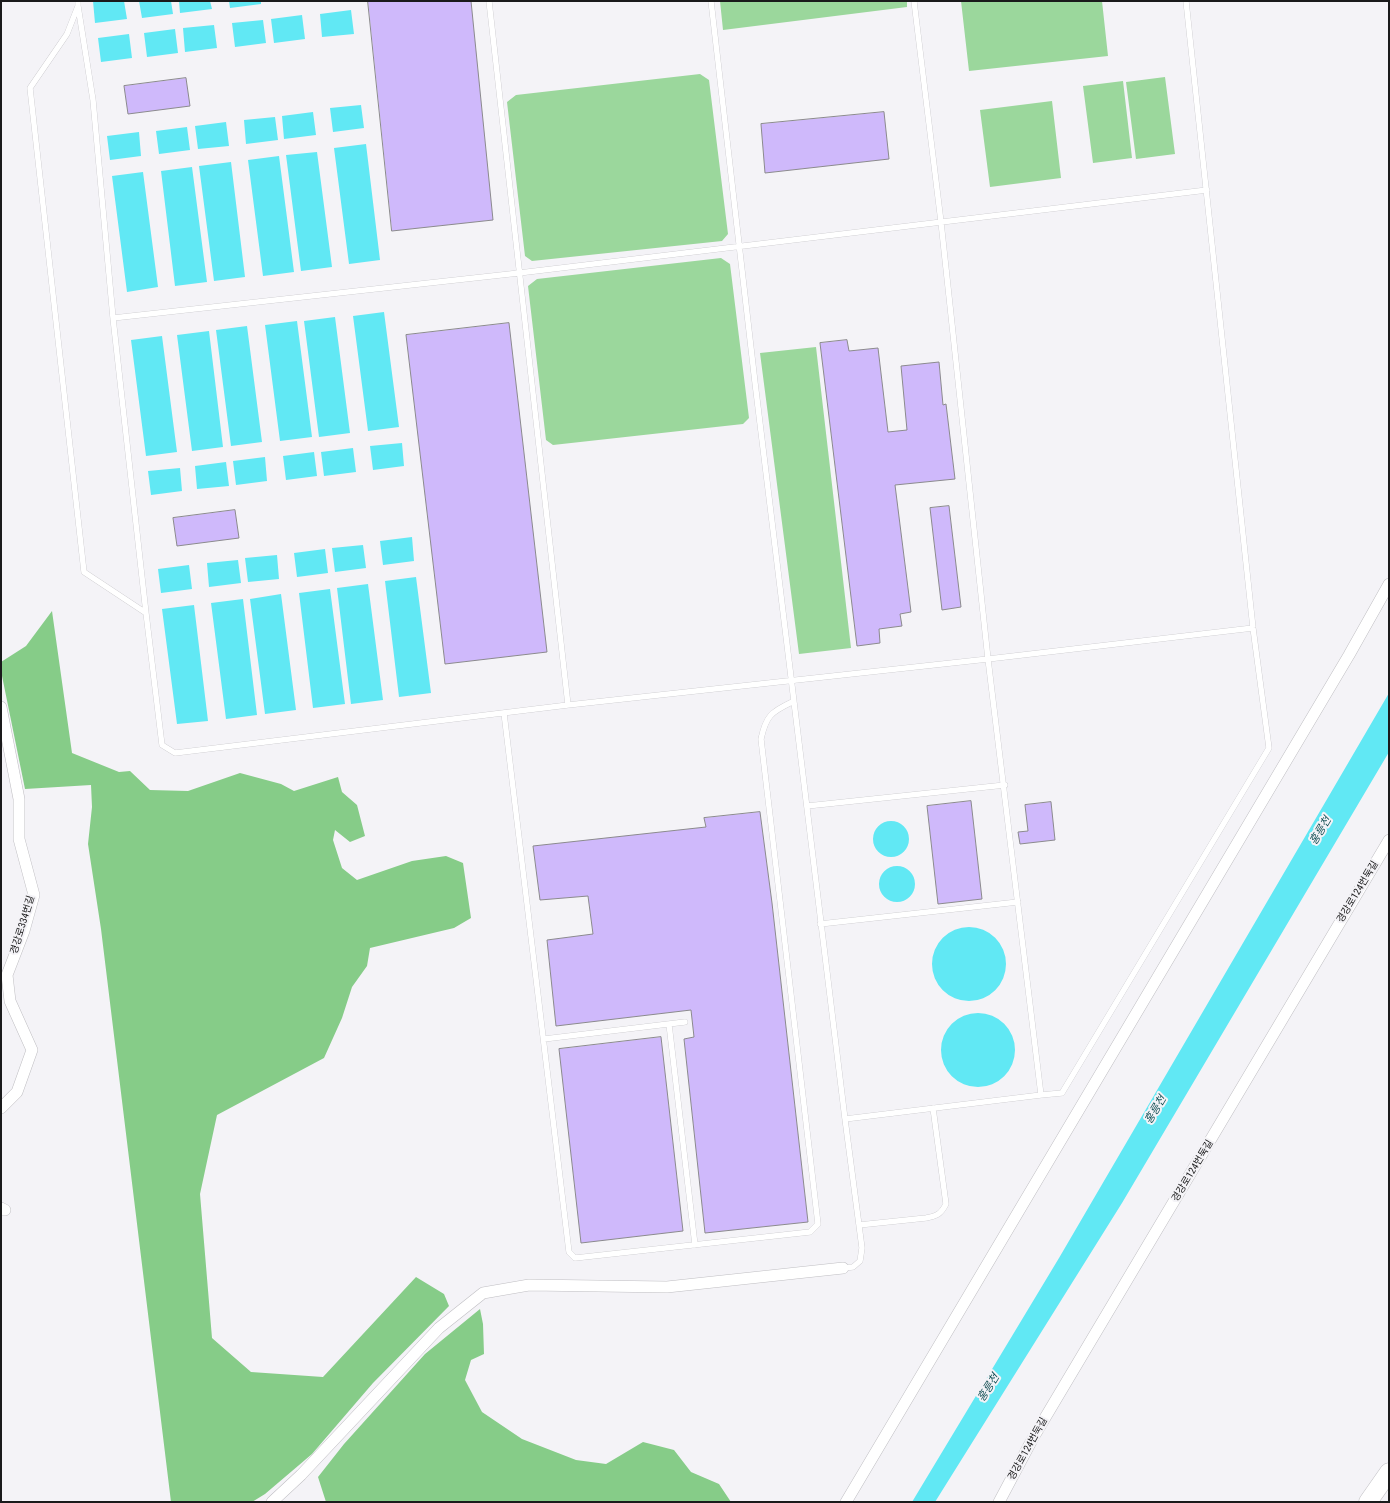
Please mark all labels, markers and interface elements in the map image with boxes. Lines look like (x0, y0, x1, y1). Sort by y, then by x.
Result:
water label: 홍릉천 (1308, 815, 1334, 847)
street label: 경강로124번둑길 (1335, 859, 1381, 925)
street label: 경강로334번길 (8, 894, 38, 956)
water label: 홍릉천 (1143, 1094, 1169, 1126)
street label: 경강로124번둑길 (1170, 1138, 1216, 1204)
water label: 홍릉천 (975, 1372, 1003, 1404)
street label: 경강로124번둑길 (1006, 1415, 1050, 1483)

